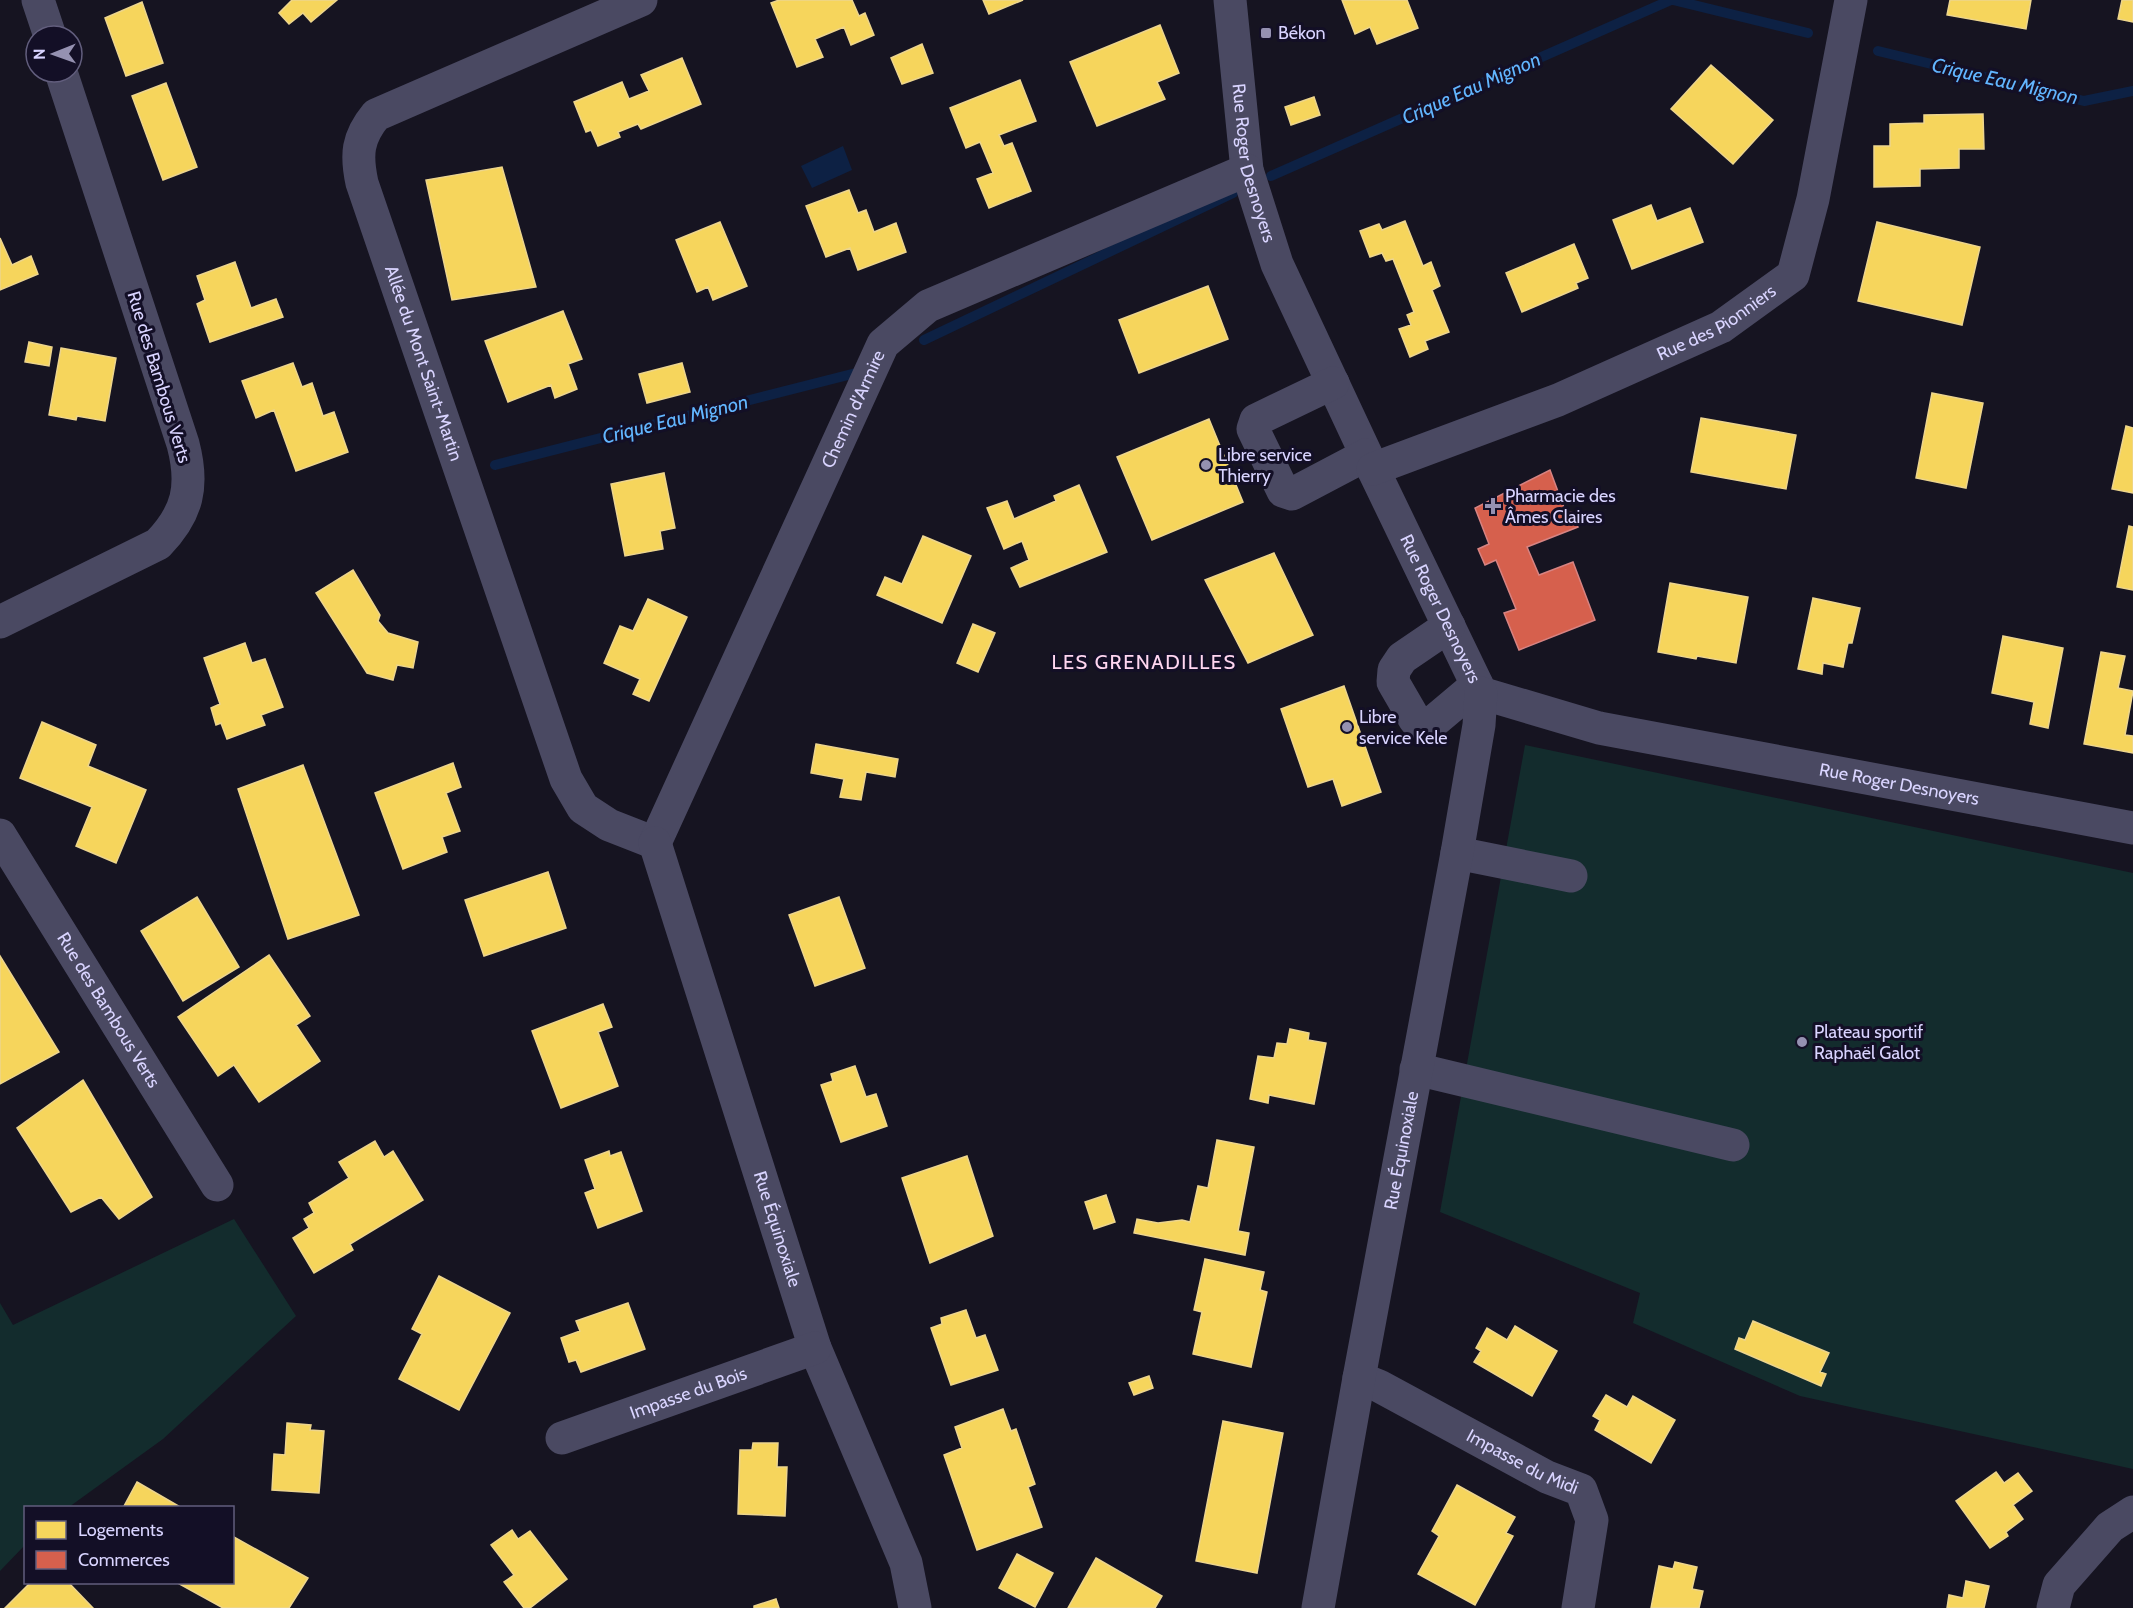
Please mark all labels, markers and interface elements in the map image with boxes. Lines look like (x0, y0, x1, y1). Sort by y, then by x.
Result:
place label: Békon (1278, 22, 1326, 44)
north arrow (24, 24, 84, 84)
marker: Békon (1259, 26, 1273, 40)
water label: Crique Eau Mignon (1398, 47, 1544, 129)
text: N (30, 48, 49, 60)
water label: Crique Eau Mignon (1930, 53, 2080, 109)
street label: Rue Roger Desnoyers (1227, 82, 1280, 245)
street label: Allée du Mont Saint-Martin (380, 263, 467, 464)
street label: Rue des Pionniers (1653, 280, 1780, 365)
street label: Rue des Bambous Verts (122, 288, 196, 466)
street label: Chemin d'Armire (817, 347, 890, 472)
water label: Crique Eau Mignon (600, 389, 750, 449)
place label: Libre service Thierry (1218, 444, 1312, 487)
marker: Libre service Thierry (1199, 458, 1213, 472)
place label: Pharmacie des Âmes Claires (1505, 485, 1616, 528)
marker: Pharmacie des Âmes Claires (1486, 499, 1500, 513)
street label: Rue Roger Desnoyers (1395, 531, 1486, 687)
district label: LES GRENADILLES (1051, 650, 1237, 674)
place label: Libre service Kele (1359, 706, 1448, 749)
marker: Libre service Kele (1340, 720, 1354, 734)
street label: Rue Roger Desnoyers (1817, 758, 1981, 810)
street label: Rue des Bambous Verts (52, 928, 165, 1092)
place label: Plateau sportif Raphaël Galot (1814, 1021, 1923, 1064)
marker: Plateau sportif Raphaël Galot (1795, 1035, 1809, 1049)
street label: Rue Équinoxiale (1380, 1089, 1423, 1212)
street label: Rue Équinoxiale (749, 1168, 806, 1290)
street label: Impasse du Bois (627, 1362, 750, 1424)
street label: Impasse du Midi (1463, 1424, 1582, 1499)
legend (24, 1506, 234, 1584)
text: Logements (78, 1519, 163, 1541)
text: Commerces (78, 1549, 170, 1571)

